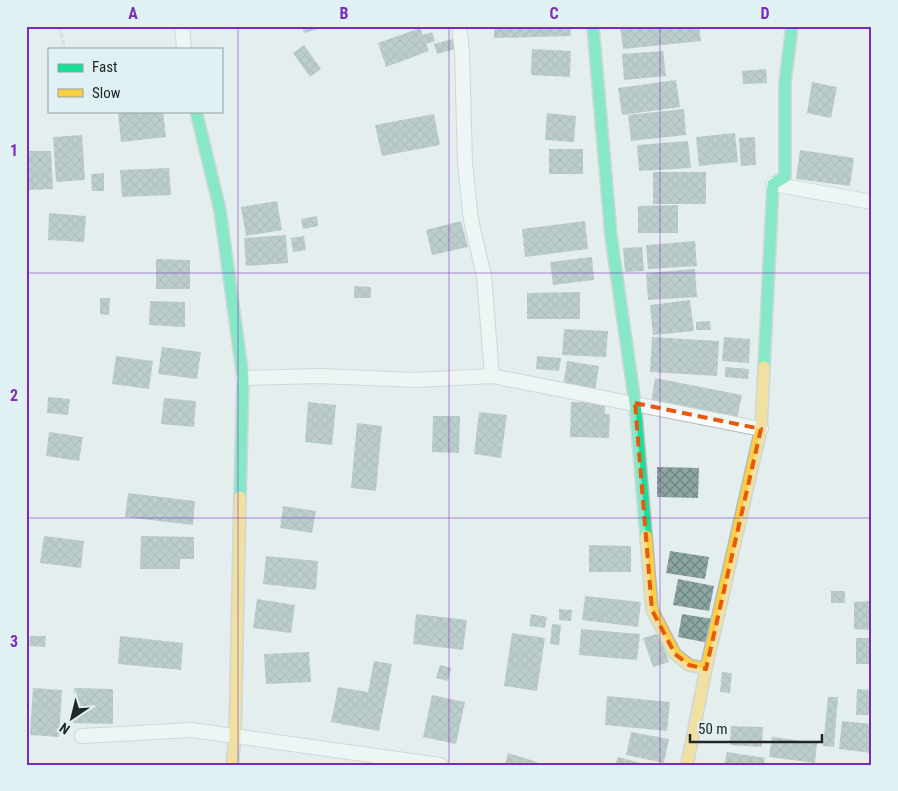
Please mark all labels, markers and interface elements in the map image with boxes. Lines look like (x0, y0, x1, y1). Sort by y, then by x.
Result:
text: A (128, 4, 138, 23)
text: B (340, 4, 349, 23)
text: C (549, 4, 559, 23)
text: D (760, 4, 770, 23)
legend (48, 48, 222, 112)
text: Fast (92, 58, 117, 76)
text: Slow (92, 84, 121, 102)
text: 1 (10, 141, 18, 160)
text: 2 (10, 386, 18, 405)
text: 3 (10, 632, 18, 651)
north arrow (48, 694, 98, 744)
scale bar (690, 711, 823, 743)
text: N (56, 720, 73, 738)
text: 50 m (698, 720, 728, 738)

